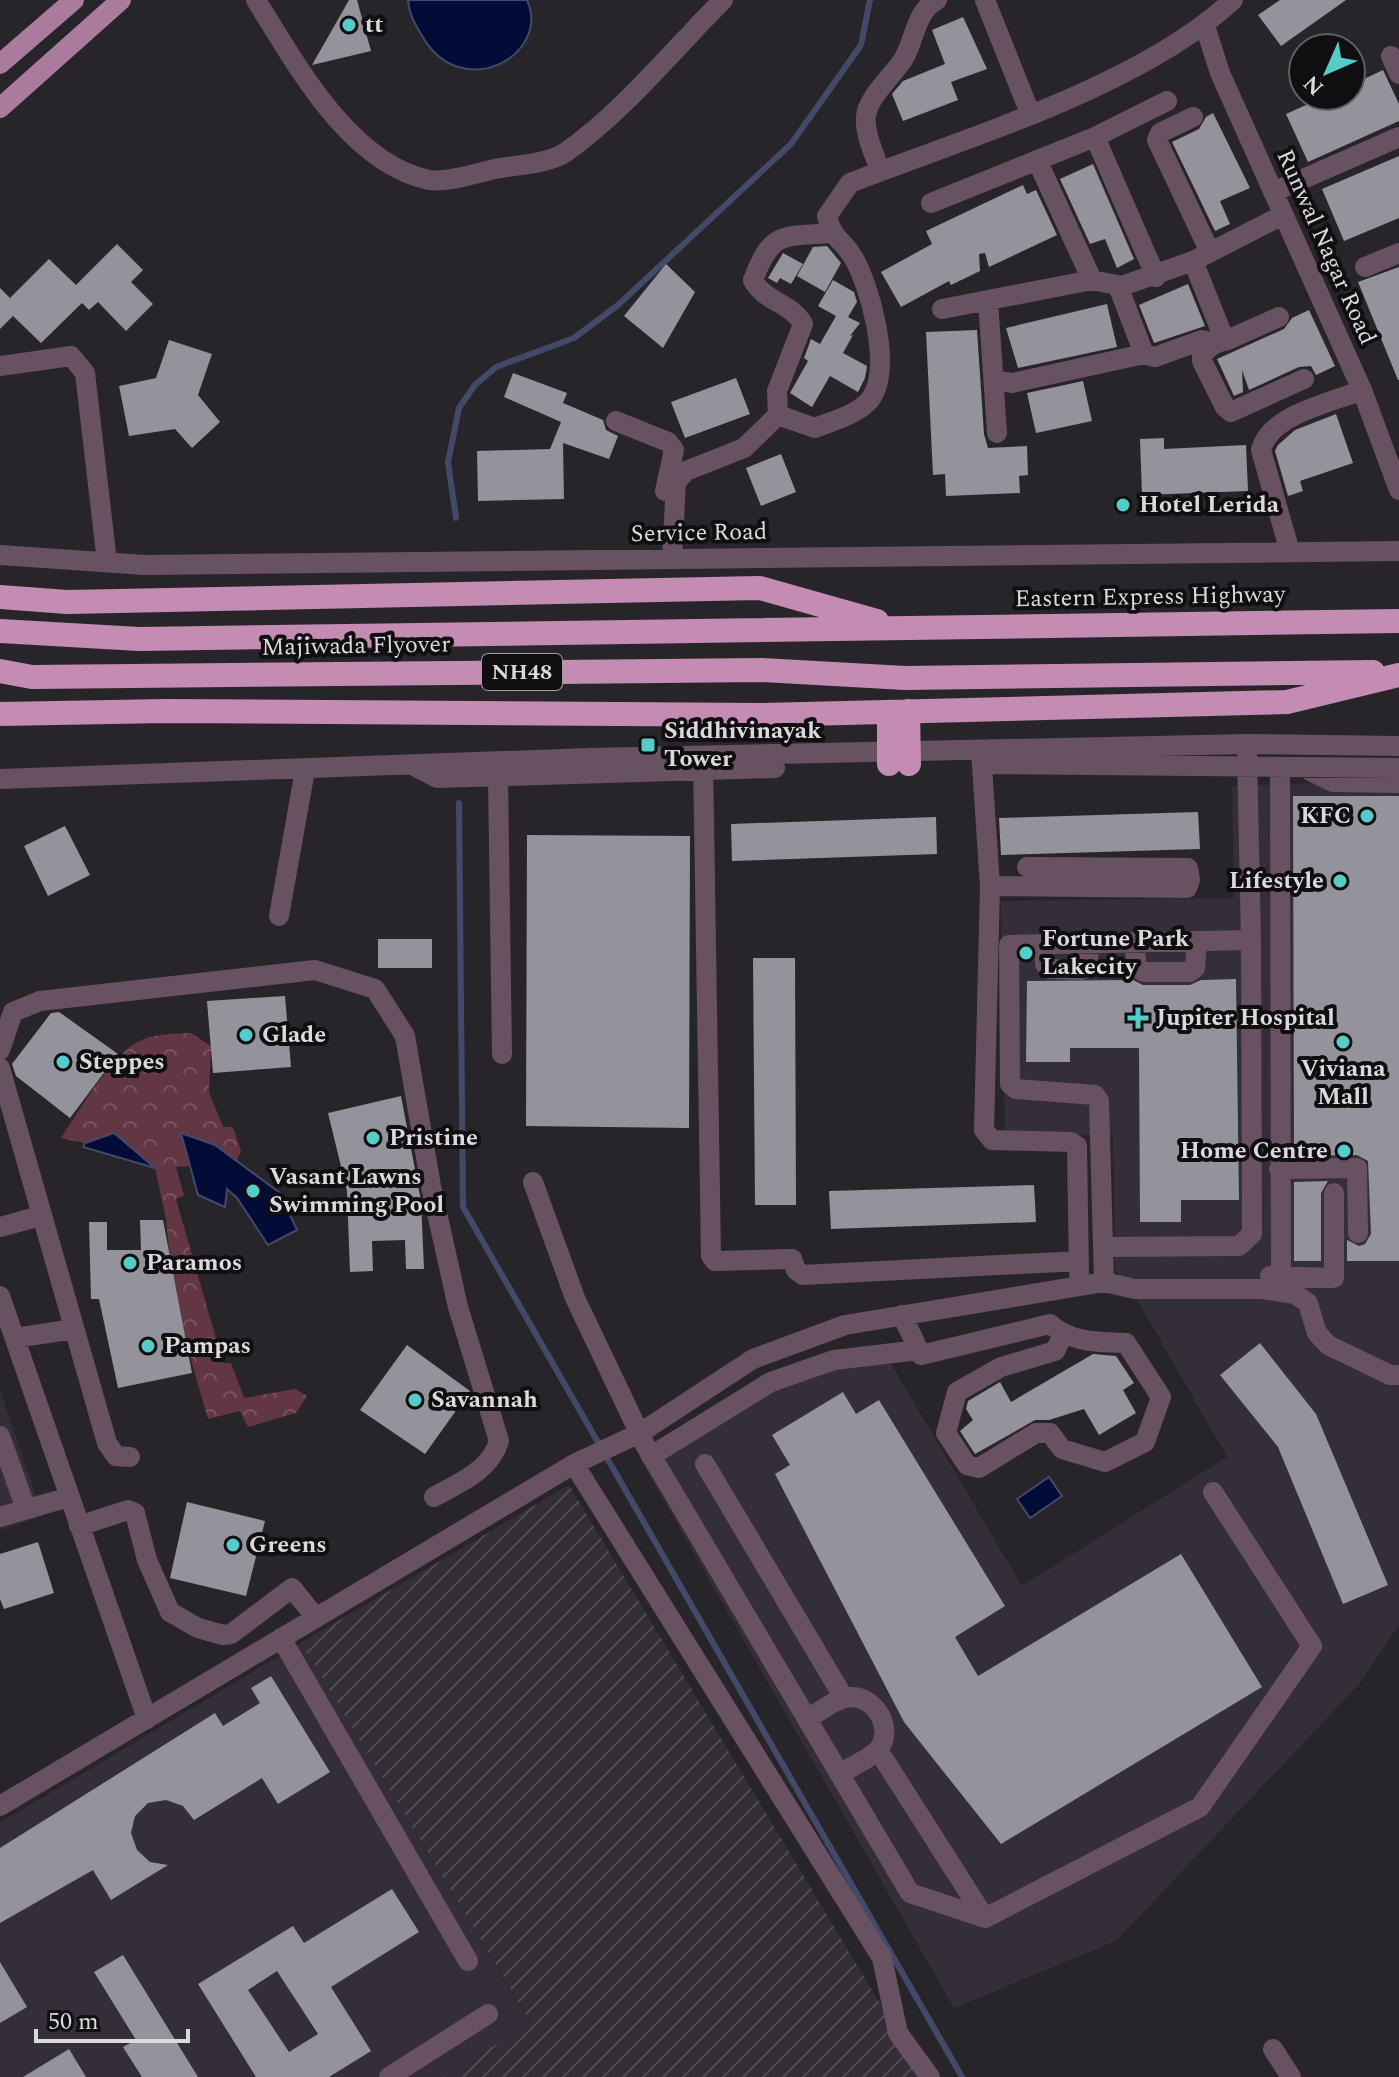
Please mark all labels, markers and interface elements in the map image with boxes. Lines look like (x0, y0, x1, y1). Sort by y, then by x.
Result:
place label: tt (365, 7, 384, 43)
marker: tt (340, 16, 358, 34)
north arrow (1287, 32, 1367, 112)
text: N (1296, 67, 1332, 103)
street label: Runwal Nagar Road (1267, 143, 1385, 351)
place label: Hotel Lerida (1139, 487, 1280, 523)
marker: Hotel Lerida (1114, 496, 1132, 514)
street label: Service Road (630, 514, 768, 552)
street label: Eastern Express Highway (1014, 577, 1287, 617)
street label: Majiwada Flyover (261, 626, 451, 666)
road number: NH48 (482, 654, 562, 690)
place label: Siddhivinayak Tower (664, 713, 822, 777)
marker: Siddhivinayak Tower (639, 736, 657, 754)
place label: KFC (1300, 798, 1351, 834)
marker: KFC (1358, 807, 1376, 825)
place label: Lifestyle (1229, 863, 1324, 899)
marker: Lifestyle (1331, 872, 1349, 890)
place label: Fortune Park Lakecity (1042, 921, 1190, 985)
marker: Fortune Park Lakecity (1017, 944, 1035, 962)
place label: Jupiter Hospital (1156, 1000, 1335, 1036)
marker: Jupiter Hospital (1127, 1007, 1149, 1029)
place label: Glade (262, 1017, 326, 1053)
marker: Glade (237, 1026, 255, 1044)
marker: Viviana Mall (1334, 1033, 1352, 1051)
place label: Steppes (79, 1044, 165, 1080)
place label: Viviana Mall (1300, 1051, 1386, 1115)
marker: Steppes (54, 1053, 72, 1071)
place label: Pristine (389, 1120, 478, 1156)
marker: Pristine (364, 1129, 382, 1147)
place label: Home Centre (1180, 1133, 1328, 1169)
marker: Home Centre (1335, 1142, 1353, 1160)
place label: Vasant Lawns Swimming Pool (269, 1159, 444, 1223)
marker: Vasant Lawns Swimming Pool (244, 1182, 262, 1200)
place label: Paramos (146, 1245, 242, 1281)
marker: Paramos (121, 1254, 139, 1272)
place label: Pampas (164, 1328, 251, 1364)
marker: Pampas (139, 1337, 157, 1355)
place label: Savannah (431, 1382, 538, 1418)
marker: Savannah (406, 1391, 424, 1409)
place label: Greens (249, 1527, 327, 1563)
marker: Greens (224, 1536, 242, 1554)
scale bar (36, 1993, 188, 2043)
text: 50 m (48, 2004, 99, 2040)

